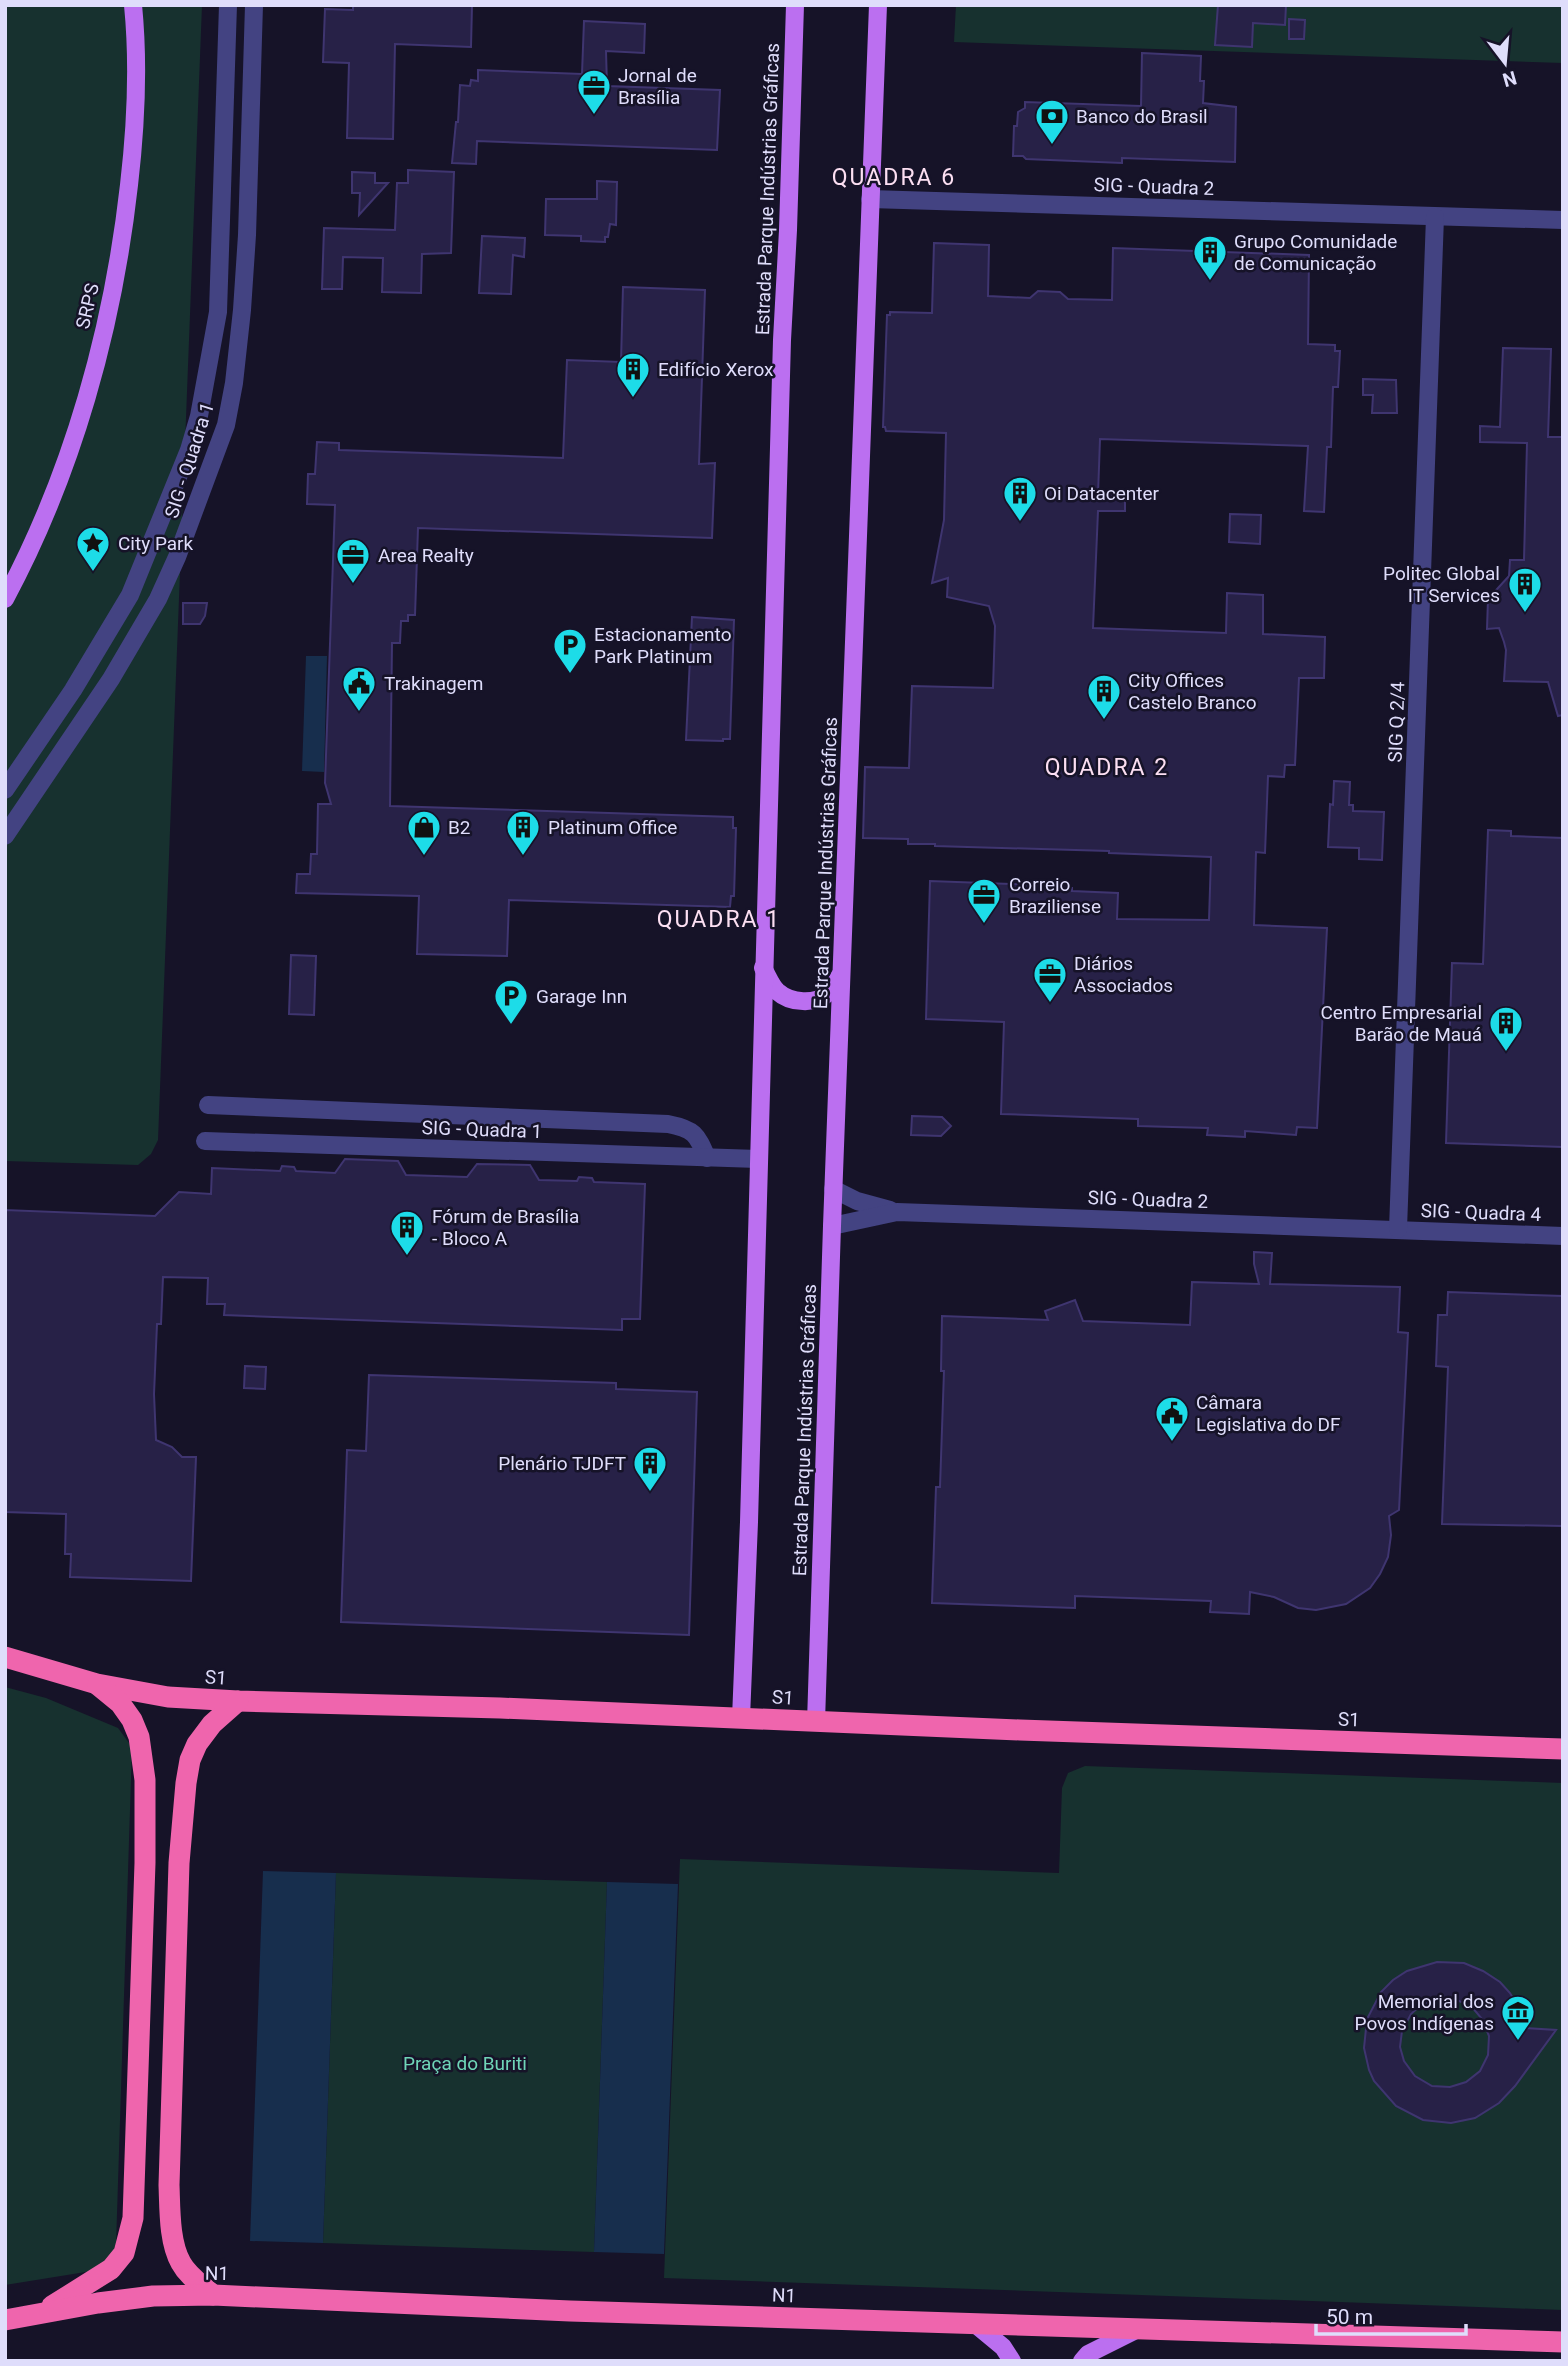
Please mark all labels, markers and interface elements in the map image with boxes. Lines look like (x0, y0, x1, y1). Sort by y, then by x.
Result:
north arrow (1470, 28, 1540, 98)
street label: Estrada Parque Indústrias Gráficas (751, 43, 784, 335)
place label: Jornal de Brasília (618, 64, 697, 109)
text: N (1500, 66, 1519, 92)
office icon: Jornal de Brasília (575, 67, 613, 116)
bank icon: Banco do Brasil (1033, 97, 1071, 146)
place label: Banco do Brasil (1076, 105, 1208, 128)
district label: QUADRA 6 (832, 164, 956, 191)
street label: SIG - Quadra 2 (1093, 173, 1215, 200)
place label: Grupo Comunidade de Comunicação (1234, 230, 1397, 275)
building icon: Grupo Comunidade de Comunicação (1191, 233, 1229, 282)
street label: SRPS (71, 281, 104, 331)
building icon: Edifício Xerox (614, 350, 652, 399)
place label: Edifício Xerox (658, 358, 774, 381)
street label: SIG - Quadra 1 (160, 399, 219, 521)
building icon: Oi Datacenter (1001, 474, 1039, 523)
place label: Oi Datacenter (1044, 482, 1160, 505)
place icon: City Park (74, 524, 112, 573)
place label: City Park (118, 532, 194, 555)
office icon: Area Realty (334, 536, 372, 585)
place label: Area Realty (378, 544, 474, 567)
place label: Politec Global IT Services (1383, 562, 1500, 607)
building icon: Politec Global IT Services (1506, 565, 1544, 614)
place label: Estacionamento Park Platinum (594, 623, 731, 668)
parking icon: Estacionamento Park Platinum (551, 626, 589, 675)
public building icon: Trakinagem (340, 664, 378, 713)
place label: City Offices Castelo Branco (1128, 669, 1256, 714)
place label: Trakinagem (384, 672, 484, 695)
building icon: City Offices Castelo Branco (1085, 672, 1123, 721)
street label: SIG Q 2/4 (1384, 681, 1409, 763)
street label: Estrada Parque Indústrias Gráficas (809, 717, 842, 1009)
district label: QUADRA 2 (1045, 754, 1169, 781)
shop icon: B2 (405, 808, 443, 857)
building icon: Platinum Office (504, 808, 542, 857)
place label: B2 (448, 816, 471, 839)
place label: Platinum Office (548, 816, 677, 839)
place label: Correio Braziliense (1009, 873, 1101, 918)
office icon: Correio Braziliense (965, 876, 1003, 925)
district label: QUADRA 1 (657, 906, 781, 933)
place label: Diários Associados (1074, 952, 1173, 997)
office icon: Diários Associados (1031, 955, 1069, 1004)
parking icon: Garage Inn (492, 977, 530, 1026)
place label: Garage Inn (536, 985, 627, 1008)
place label: Centro Empresarial Barão de Mauá (1320, 1001, 1482, 1046)
building icon: Centro Empresarial Barão de Mauá (1487, 1004, 1525, 1053)
street label: SIG - Quadra 1 (421, 1116, 543, 1143)
street label: SIG - Quadra 2 (1087, 1186, 1209, 1213)
street label: SIG - Quadra 4 (1420, 1199, 1542, 1226)
place label: Fórum de Brasília - Bloco A (432, 1205, 579, 1250)
building icon: Fórum de Brasília - Bloco A (388, 1208, 426, 1257)
street label: Estrada Parque Indústrias Gráficas (788, 1284, 821, 1576)
place label: Câmara Legislativa do DF (1196, 1391, 1341, 1436)
public building icon: Câmara Legislativa do DF (1153, 1394, 1191, 1443)
building icon: Plenário TJDFT (631, 1444, 669, 1493)
place label: Plenário TJDFT (498, 1452, 626, 1475)
street label: S1 (204, 1665, 228, 1690)
street label: S1 (771, 1685, 795, 1710)
street label: S1 (1338, 1708, 1360, 1731)
place label: Memorial dos Povos Indígenas (1355, 1990, 1494, 2035)
museum icon: Memorial dos Povos Indígenas (1499, 1993, 1537, 2042)
park label: Praça do Buriti (403, 2052, 527, 2075)
street label: N1 (205, 2262, 229, 2285)
street label: N1 (771, 2284, 796, 2307)
scale bar (1316, 2292, 1466, 2336)
text: 50 m (1326, 2305, 1373, 2329)

